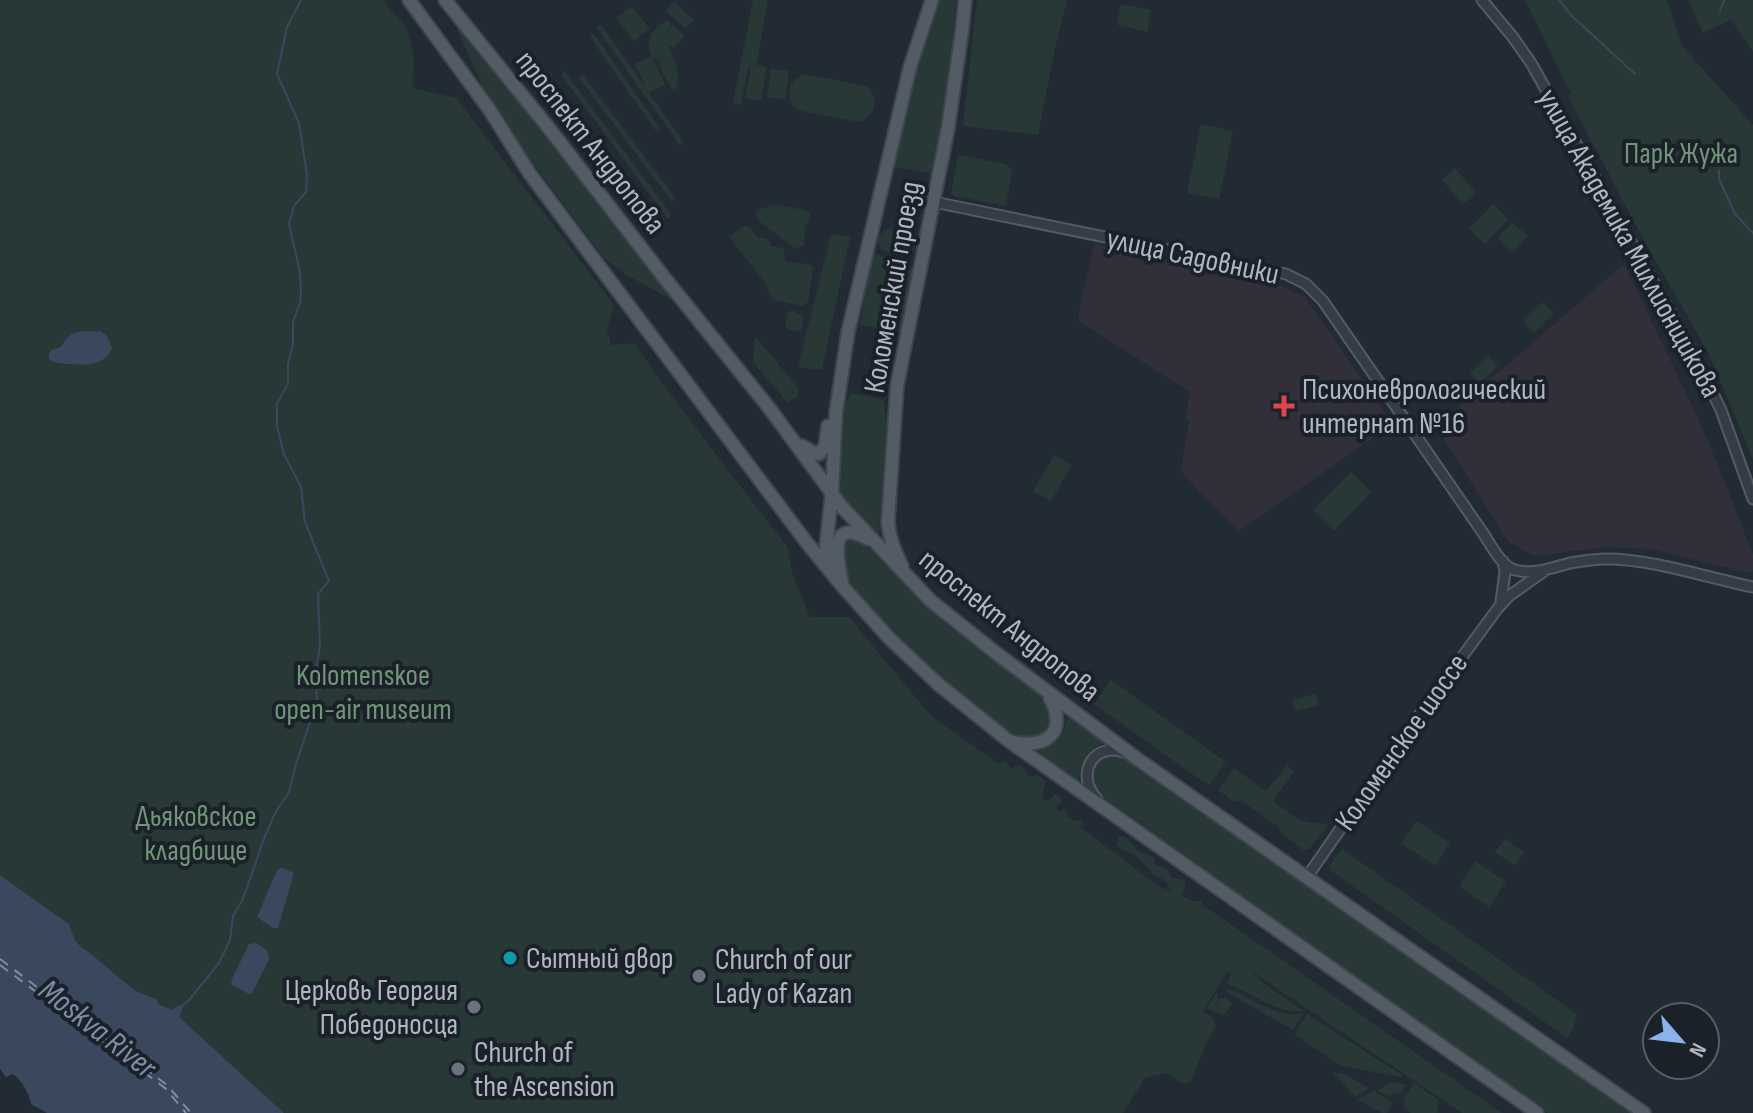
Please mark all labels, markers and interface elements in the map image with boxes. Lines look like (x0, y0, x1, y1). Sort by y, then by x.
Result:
street label: проспект Андропова (508, 44, 673, 241)
street label: улица Академика Миллионщикова (1529, 83, 1729, 404)
park label: Парк Жужа (1624, 136, 1738, 172)
street label: Коломенский проезд (857, 179, 929, 396)
street label: улица Садовники (1103, 221, 1282, 293)
place label: Психоневрологический интернат №16 (1302, 372, 1546, 442)
marker: Психоневрологический интернат №16 (1273, 395, 1295, 417)
street label: проспект Андропова (912, 542, 1107, 710)
street label: Коломенское шоссе (1328, 647, 1476, 838)
park label: Kolomenskoe open-air museum (274, 658, 452, 728)
park label: Дьяковское кладбище (135, 799, 257, 869)
place label: Сытный двор (526, 941, 674, 977)
place label: Church of our Lady of Kazan (715, 942, 852, 1012)
marker: Сытный двор (501, 949, 519, 967)
marker: Church of our Lady of Kazan (690, 967, 708, 985)
water label: Moskva River (31, 971, 164, 1088)
place label: Церковь Георгия Победоносца (285, 973, 458, 1043)
marker: Церковь Георгия Победоносца (465, 998, 483, 1016)
north arrow (1641, 1001, 1721, 1081)
place label: Church of the Ascension (474, 1035, 615, 1105)
text: N (1683, 1038, 1712, 1061)
marker: Church of the Ascension (449, 1060, 467, 1078)

